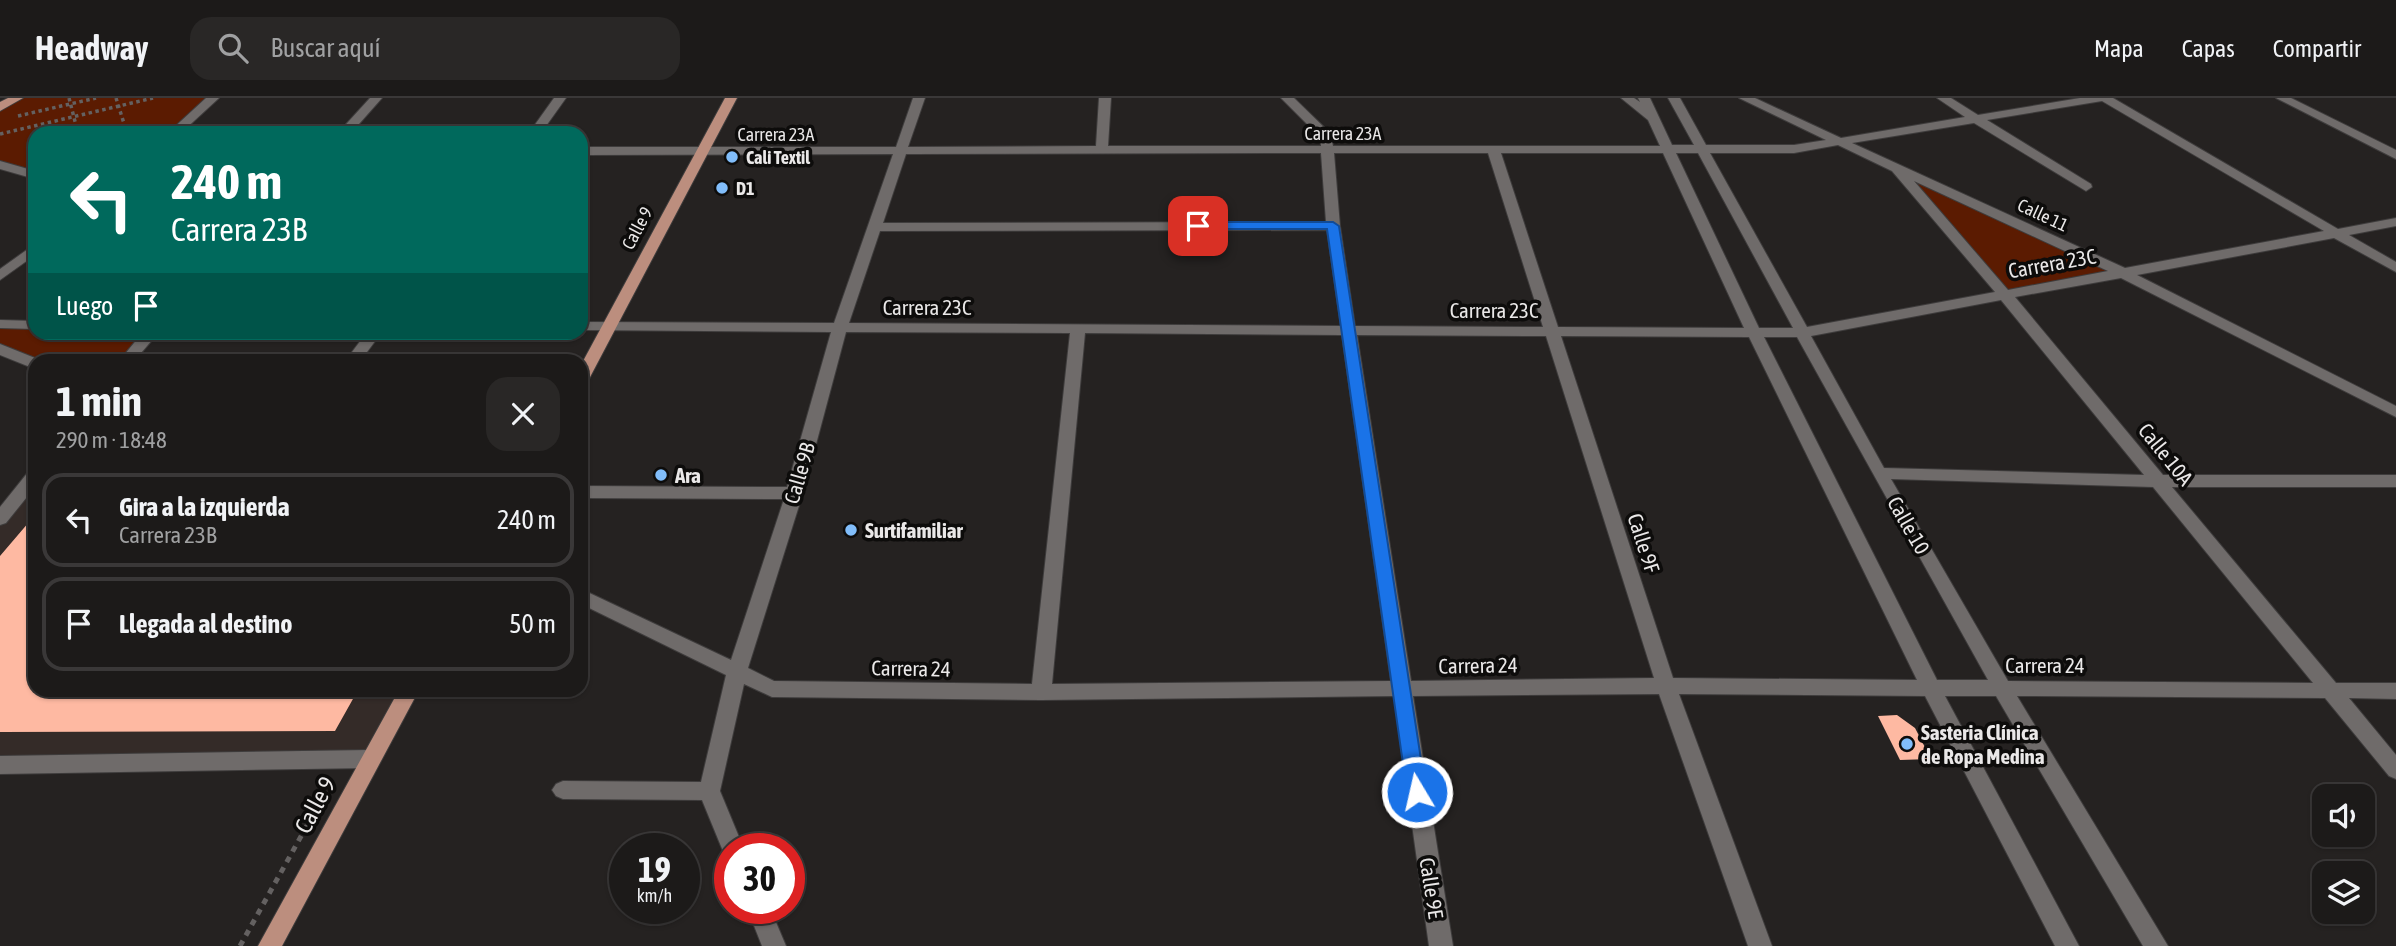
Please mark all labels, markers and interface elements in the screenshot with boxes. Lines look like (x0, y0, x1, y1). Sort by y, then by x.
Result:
search box (190, 17, 680, 80)
text: Headway (35, 29, 148, 67)
icon: search (214, 29, 252, 67)
text: Buscar aquí (270, 33, 380, 63)
text: Mapa (2094, 35, 2144, 62)
text: Capas (2182, 35, 2235, 62)
text: Compartir (2273, 35, 2361, 62)
street label: Carrera 23A (1305, 123, 1382, 144)
street label: Carrera 23A (738, 124, 815, 145)
place label: Cali Textil (746, 147, 810, 168)
marker: Cali Textil (724, 149, 740, 165)
text: 240 m (171, 153, 282, 209)
icon: left (56, 154, 147, 245)
place label: D1 (736, 178, 755, 199)
marker: D1 (714, 180, 730, 196)
street label: Calle 11 (2014, 194, 2072, 236)
pin (1168, 196, 1228, 256)
street label: Calle 9 (617, 203, 657, 253)
icon: arrive (1179, 207, 1217, 245)
text: Carrera 23B (171, 211, 307, 248)
street label: Carrera 23C (2006, 243, 2098, 283)
icon: arrive (127, 287, 165, 325)
text: Luego (56, 291, 113, 321)
street label: Carrera 23C (883, 295, 972, 319)
street label: Carrera 23C (1450, 298, 1539, 322)
text: 1 min (56, 377, 142, 425)
button: close (486, 377, 560, 451)
street label: Calle 10A (2134, 418, 2199, 490)
text: 290 m · 18:48 (56, 427, 167, 453)
street label: Calle 9B (779, 440, 819, 506)
place label: Ara (674, 463, 701, 487)
marker: Ara (653, 467, 669, 483)
text: Gira a la izquierda (119, 492, 290, 522)
street label: Calle 10 (1883, 492, 1935, 558)
icon: left (60, 501, 98, 539)
text: 240 m (497, 505, 556, 535)
street label: Calle 9F (1623, 510, 1665, 576)
place label: Surtifamiliar (865, 518, 963, 542)
text: Carrera 23B (119, 522, 217, 548)
marker: Surtifamiliar (843, 522, 859, 538)
icon: arrive (60, 605, 98, 643)
text: Llegada al destino (119, 609, 292, 639)
text: 50 m (509, 609, 556, 639)
street label: Carrera 24 (1438, 652, 1518, 678)
street label: Carrera 24 (2005, 653, 2085, 677)
street label: Carrera 24 (871, 655, 951, 681)
place label: Sasteria Clínica de Ropa Medina (1921, 720, 2045, 768)
marker: Sasteria Clínica de Ropa Medina (1899, 736, 1915, 752)
position arrow (1380, 755, 1454, 829)
street label: Calle 9 (289, 772, 341, 838)
map controls (2312, 784, 2375, 924)
button: sound (2312, 784, 2375, 847)
speed limit sign: 30 (714, 833, 805, 924)
text: 19 (638, 849, 671, 889)
street label: Calle 9E (1415, 856, 1449, 920)
button: layers (2312, 861, 2375, 924)
text: km/h (637, 885, 672, 906)

